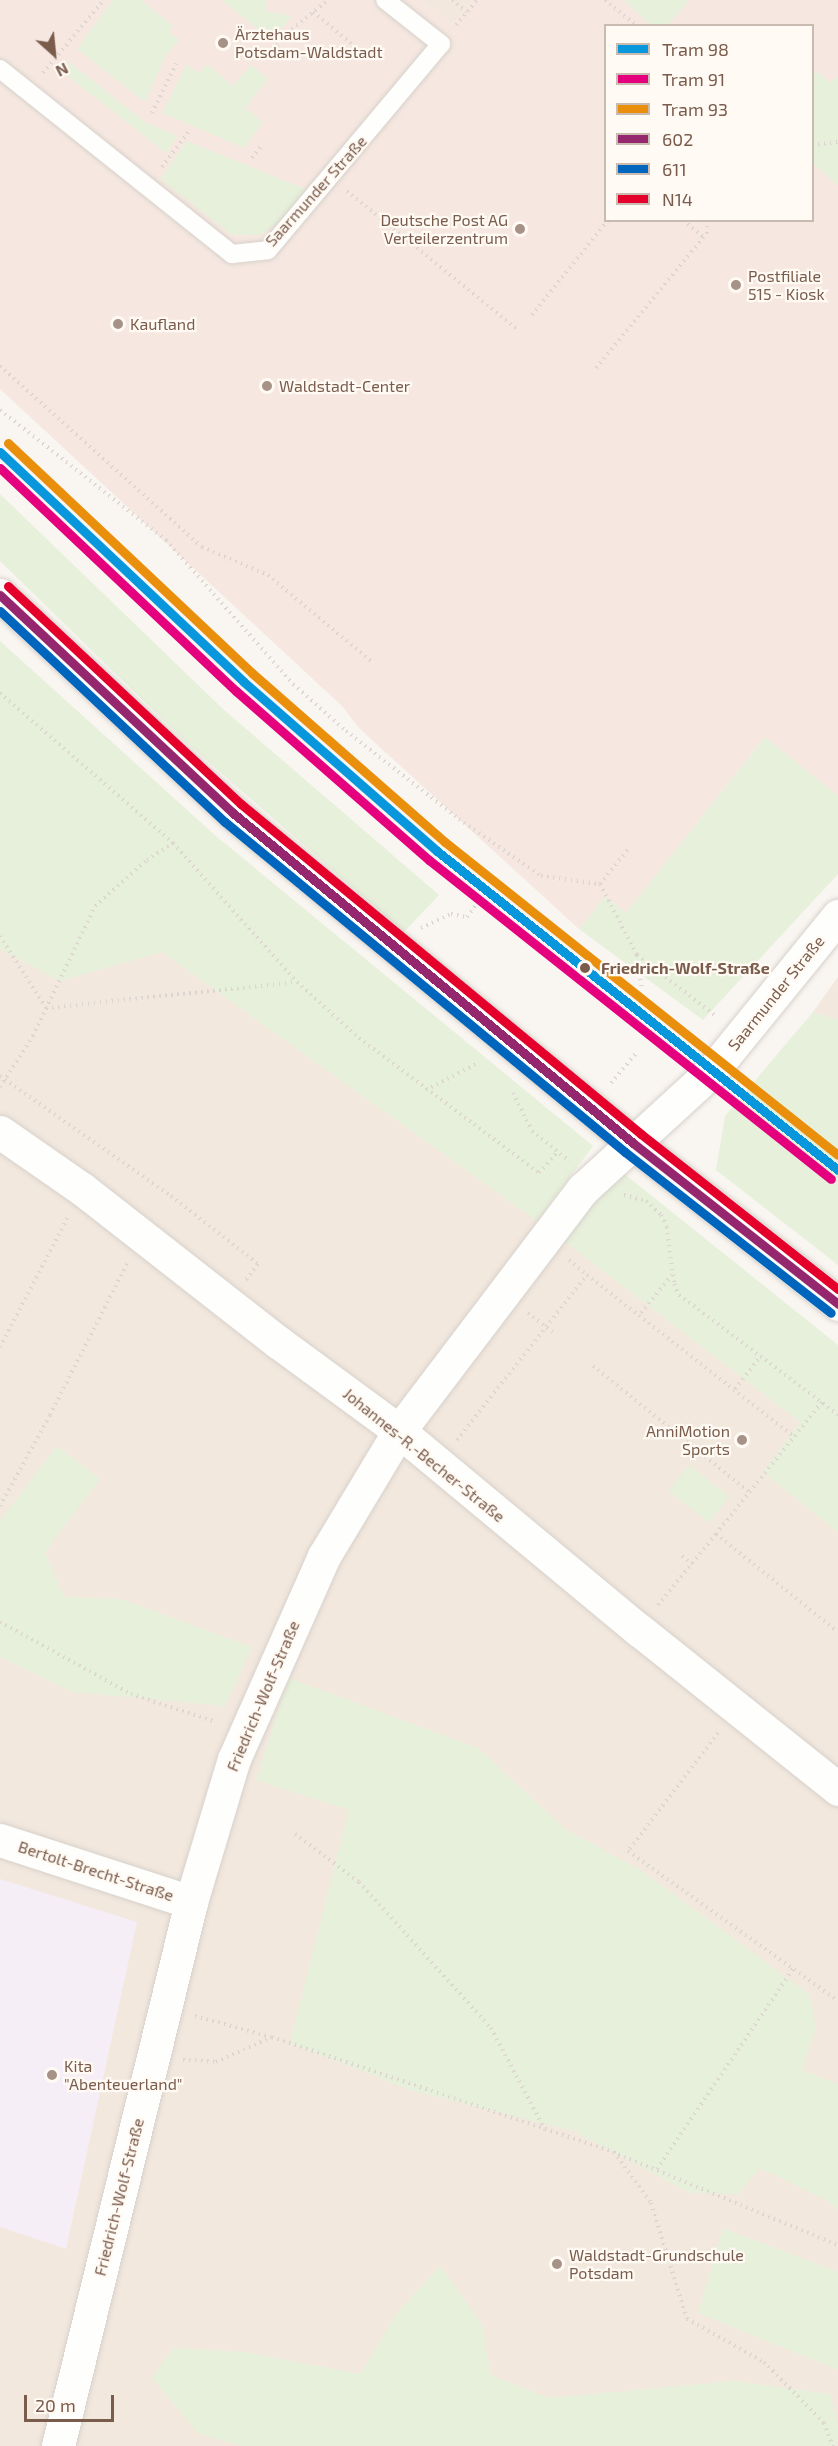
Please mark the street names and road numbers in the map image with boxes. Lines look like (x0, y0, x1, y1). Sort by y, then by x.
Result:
street label: Saarmunder Straße (261, 132, 371, 250)
street label: Saarmunder Straße (724, 932, 828, 1054)
street label: Johannes-R.-Becher-Straße (339, 1384, 509, 1526)
street label: Friedrich-Wolf-Straße (223, 1618, 303, 1774)
street label: Bertolt-Brecht-Straße (16, 1837, 176, 1905)
street label: Friedrich-Wolf-Straße (90, 2116, 148, 2278)

